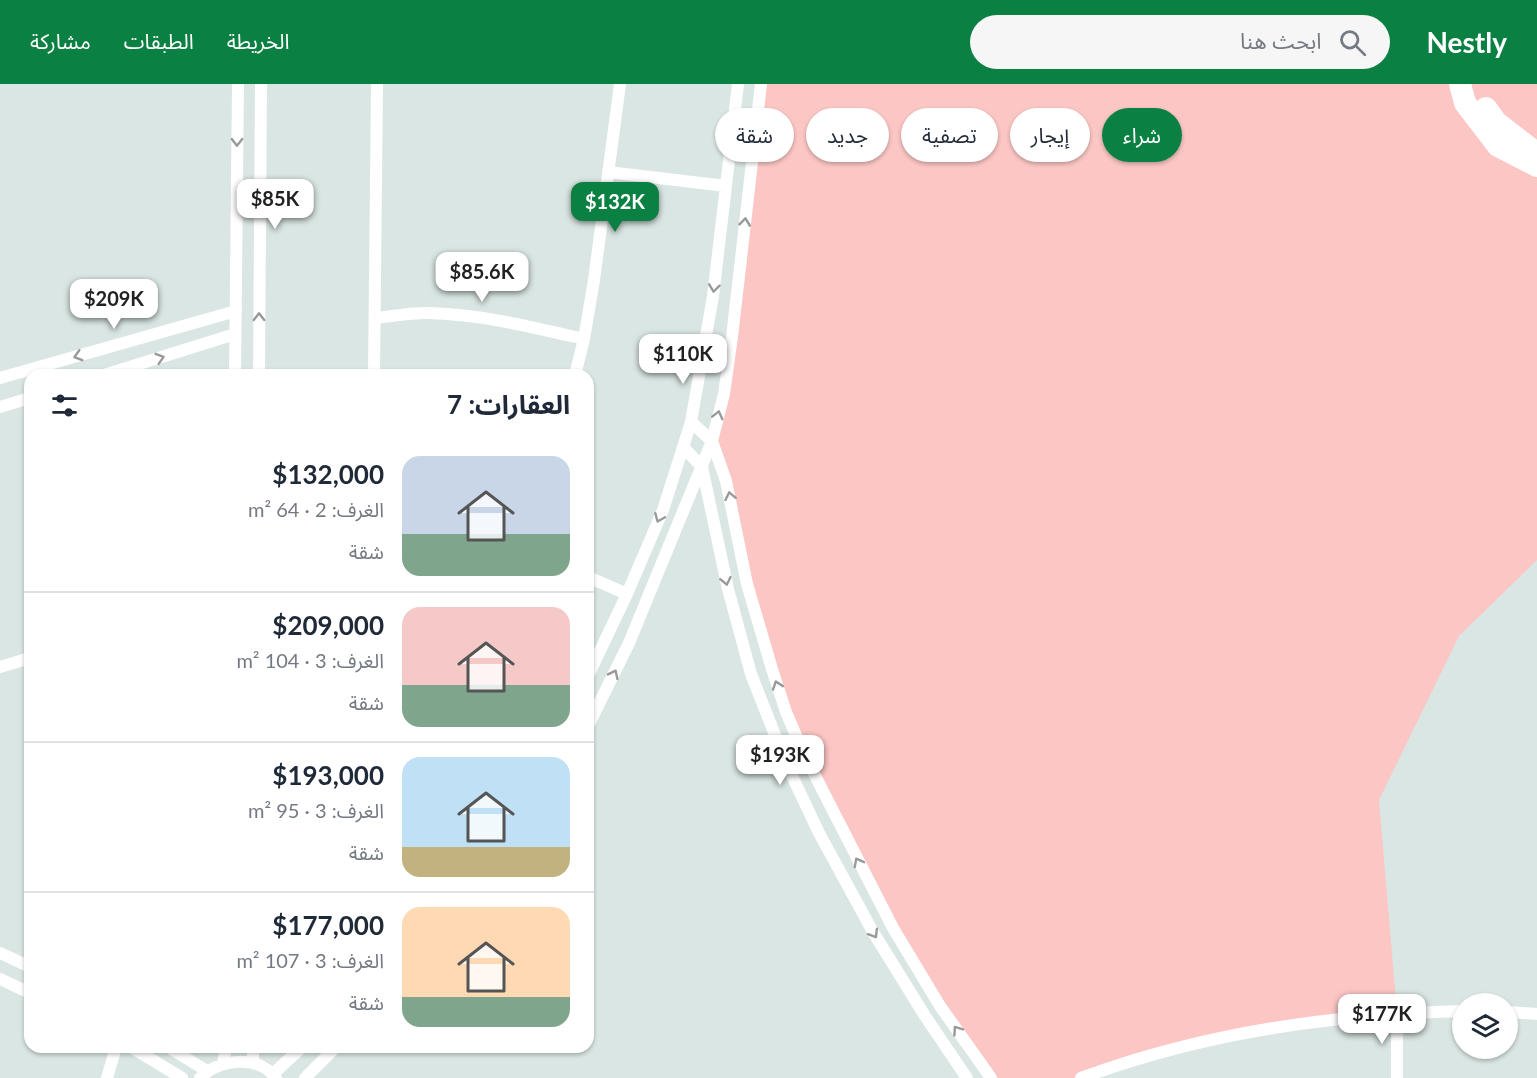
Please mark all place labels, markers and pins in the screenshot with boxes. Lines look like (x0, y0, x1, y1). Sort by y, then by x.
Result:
pin: $85K (239, 179, 311, 230)
pin: $132K (573, 182, 657, 233)
pin: $85.6K (433, 252, 531, 303)
pin: $209K (72, 279, 156, 330)
pin: $110K (641, 334, 725, 385)
pin: $193K (738, 735, 822, 786)
pin: $177K (1340, 994, 1424, 1045)

